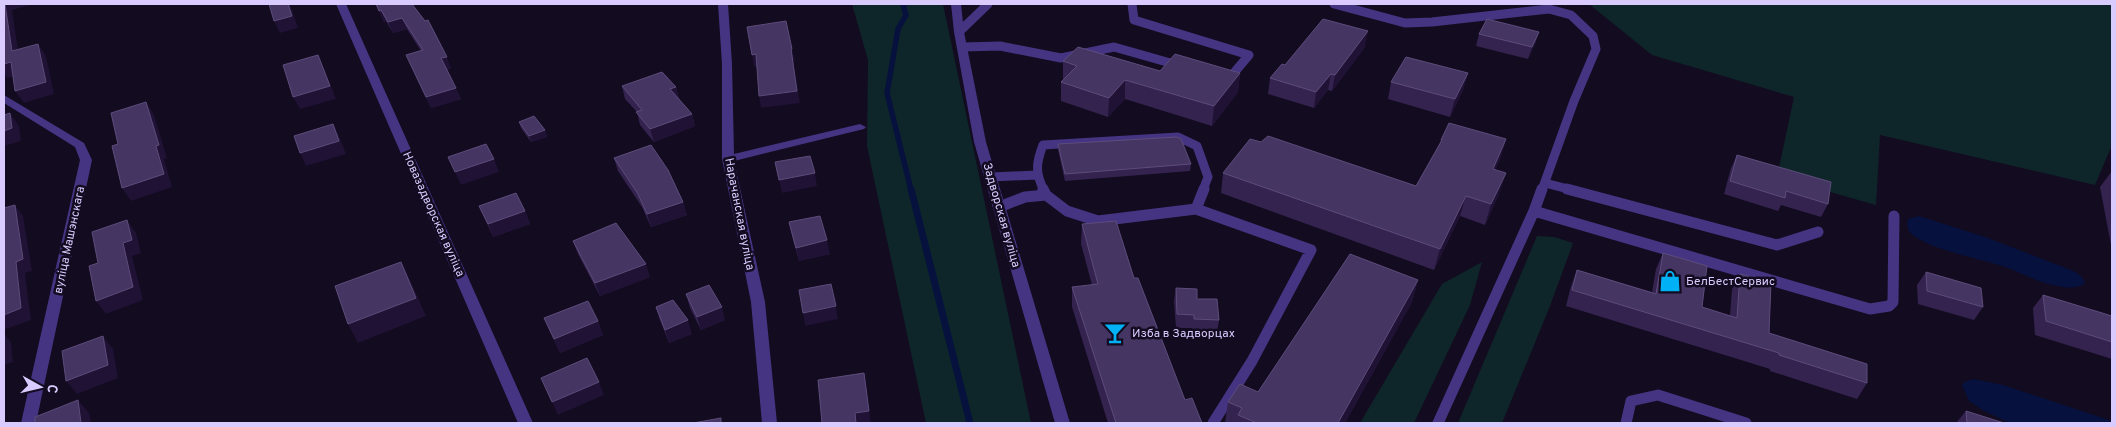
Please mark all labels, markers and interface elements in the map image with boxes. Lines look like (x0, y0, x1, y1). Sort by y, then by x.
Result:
street label: Новазадворская вуліца (398, 149, 468, 280)
street label: Нарачанская вуліца (720, 157, 758, 272)
street label: Задворская вуліца (978, 161, 1024, 270)
street label: вуліца Машэнскага (51, 185, 89, 295)
shop icon: БелБестСервис (1657, 268, 1683, 294)
place label: БелБестСервис (1686, 274, 1775, 290)
bar icon: Изба в Задворцах (1102, 320, 1128, 346)
place label: Изба в Задворцах (1132, 326, 1235, 342)
north arrow (15, 362, 65, 412)
text: С (42, 383, 60, 394)

